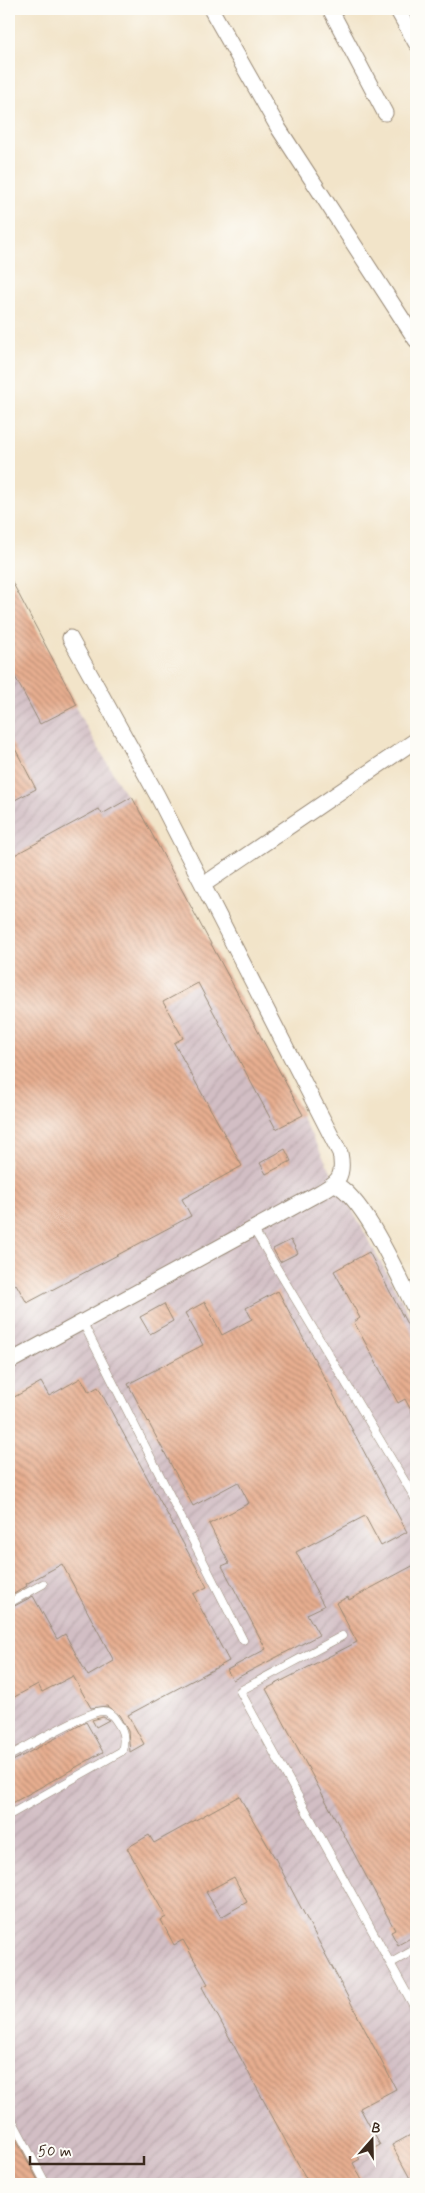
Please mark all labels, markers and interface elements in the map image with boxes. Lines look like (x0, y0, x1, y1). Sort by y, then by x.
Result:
north arrow (348, 2116, 398, 2166)
text: B (369, 2119, 383, 2139)
scale bar (30, 2133, 144, 2165)
text: 50 m (38, 2142, 72, 2162)

